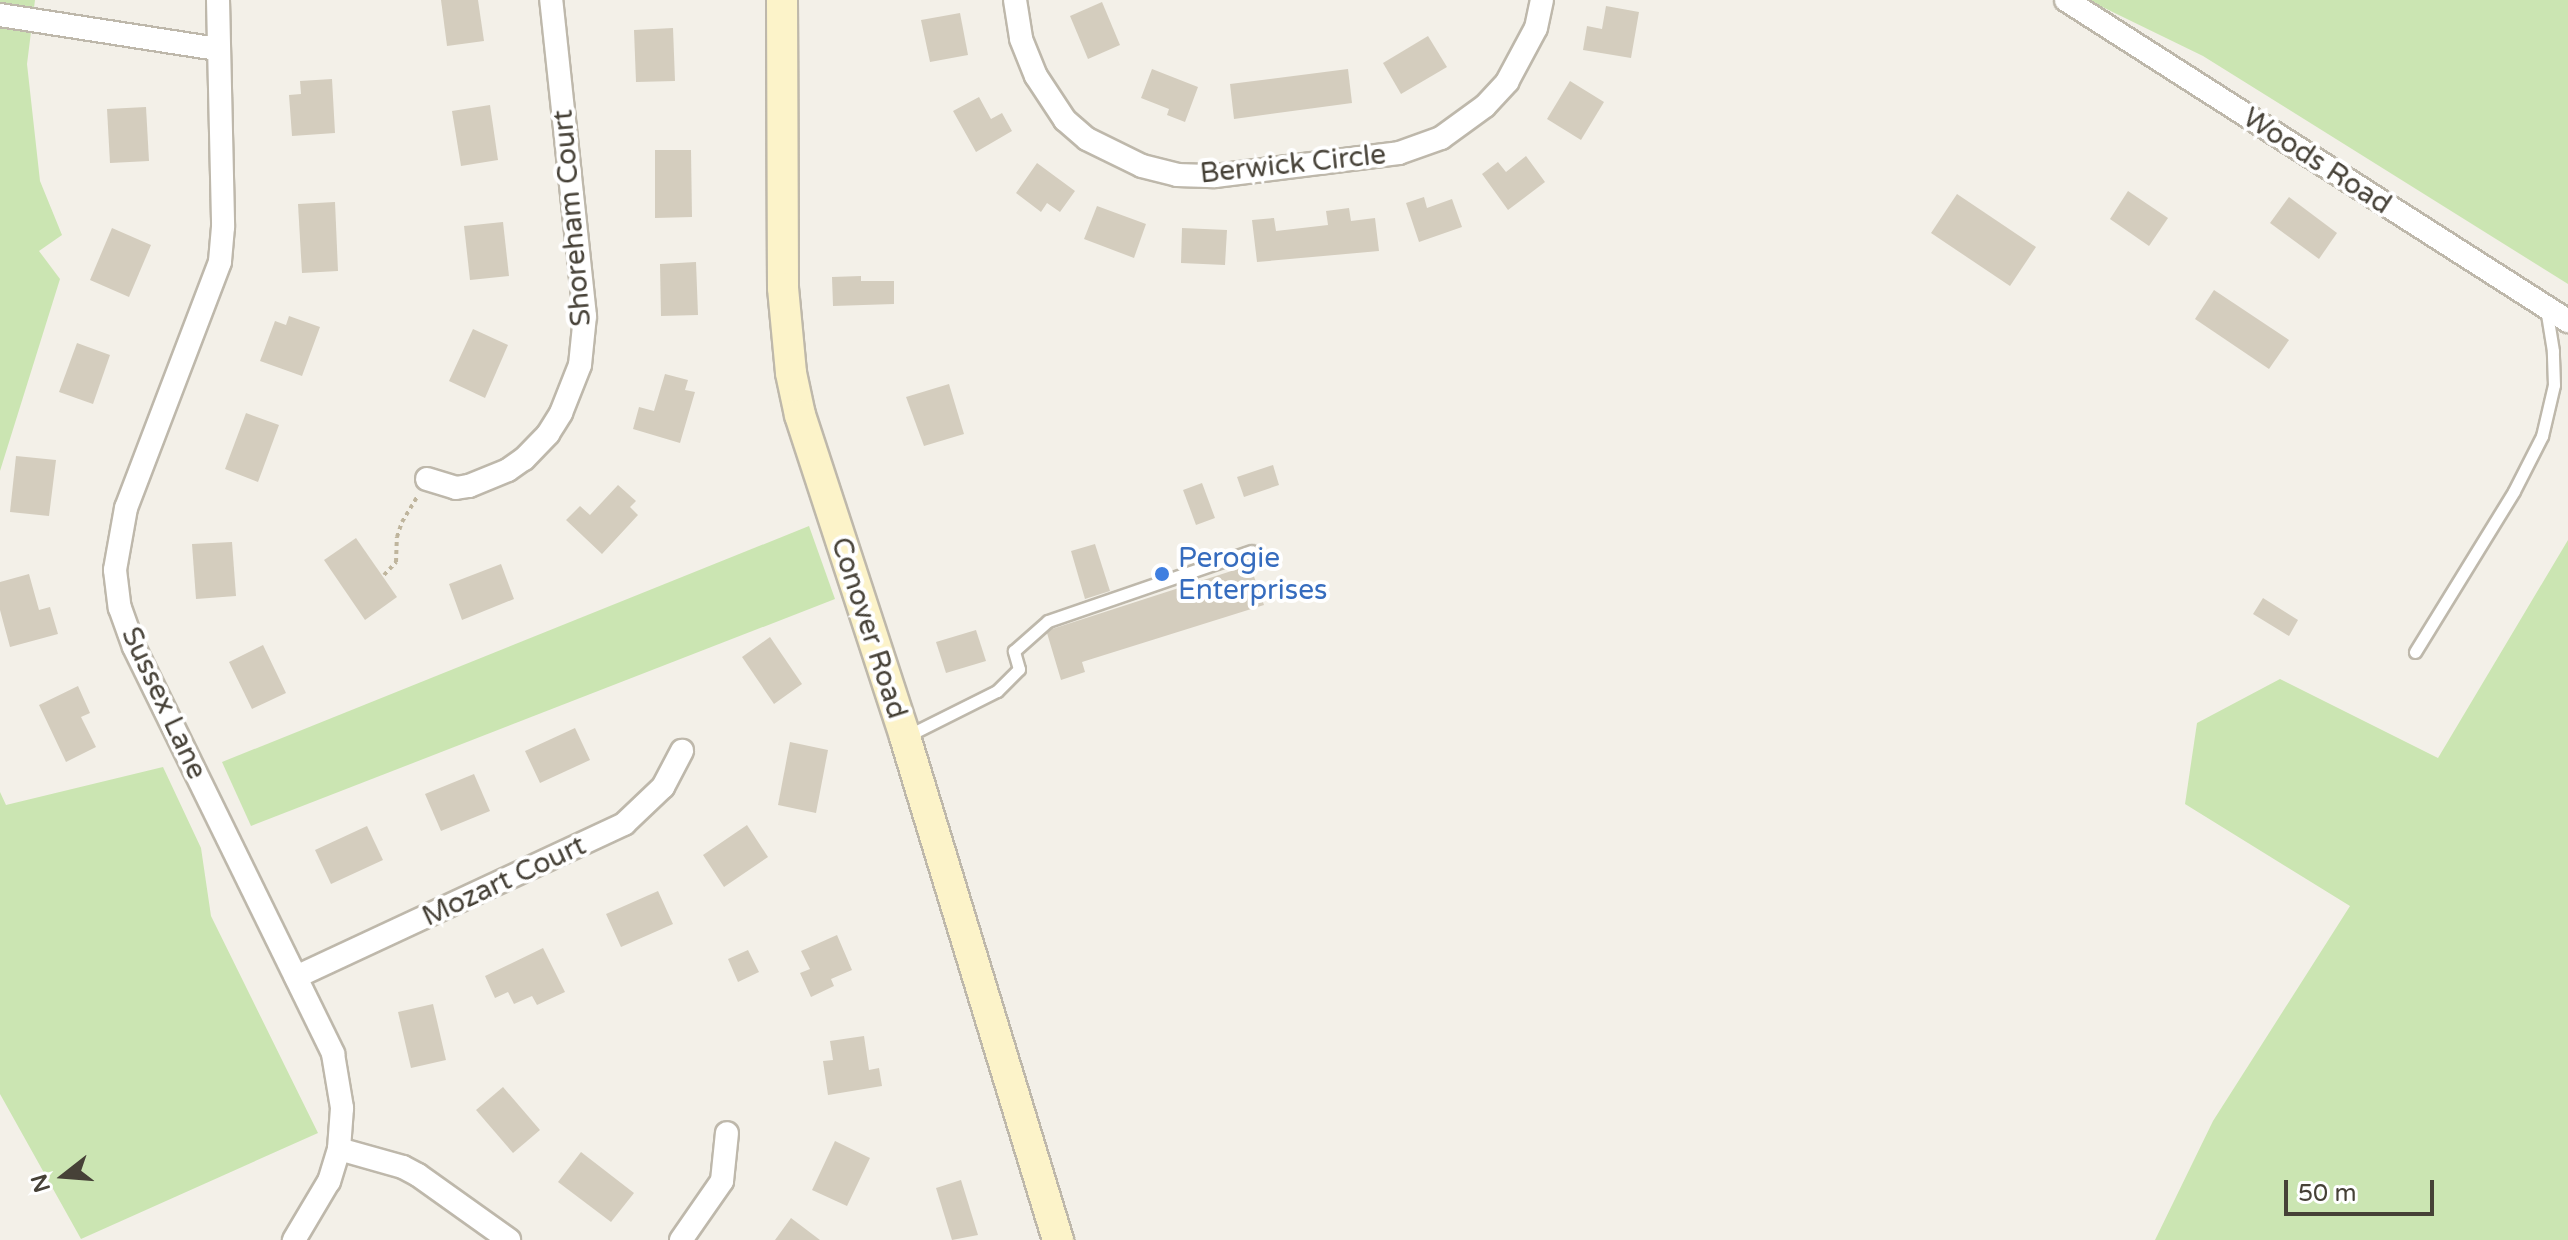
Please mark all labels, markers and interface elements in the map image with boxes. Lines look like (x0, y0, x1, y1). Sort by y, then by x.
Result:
street label: Woods Road (2237, 101, 2397, 221)
street label: Shoreham Court (546, 108, 598, 328)
street label: Berwick Circle (1198, 138, 1388, 190)
street label: Conover Road (824, 533, 914, 723)
place label: Perogie Enterprises (1178, 541, 1328, 607)
marker: Perogie Enterprises (1153, 565, 1171, 583)
street label: Sussex Lane (114, 622, 214, 784)
street label: Mozart Court (417, 828, 591, 934)
north arrow (24, 1136, 104, 1216)
scale bar (2288, 1164, 2438, 1214)
text: N (26, 1171, 56, 1195)
text: 50 m (2298, 1179, 2356, 1208)

